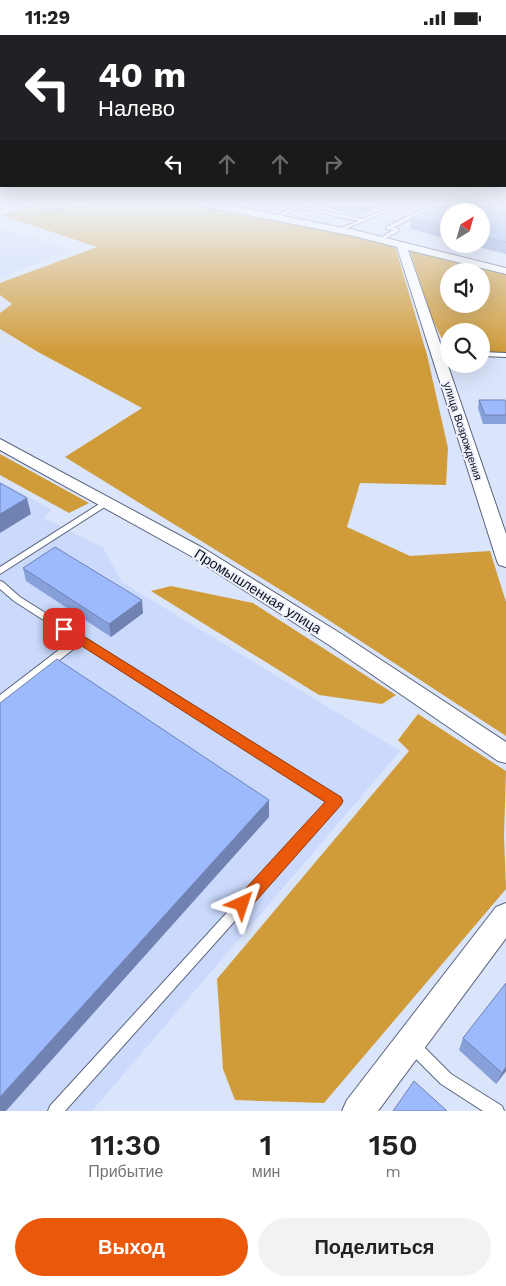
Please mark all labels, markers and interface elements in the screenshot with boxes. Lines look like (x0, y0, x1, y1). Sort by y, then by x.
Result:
text: 11:29 (25, 6, 70, 29)
text: 40 m (98, 54, 186, 96)
icon: left (15, 55, 80, 120)
text: Налево (98, 96, 175, 121)
icon: left (160, 150, 188, 178)
icon: ahead (213, 150, 241, 178)
icon: ahead (266, 150, 294, 178)
icon: right (319, 150, 347, 178)
north arrow (440, 203, 490, 253)
map controls (440, 203, 490, 373)
button: sound (440, 263, 490, 313)
button: search (440, 323, 490, 373)
street label: улица Возрождения (440, 380, 485, 482)
street label: Промышленная улица (192, 545, 325, 637)
pin (43, 608, 85, 650)
icon: arrive (50, 615, 78, 643)
position arrow (215, 877, 267, 929)
text: 11:30 (90, 1127, 161, 1162)
text: 1 (260, 1127, 272, 1162)
text: 150 (369, 1127, 418, 1162)
text: Прибытие (88, 1162, 163, 1181)
text: мин (252, 1162, 280, 1181)
text: m (386, 1162, 401, 1181)
button: Выход (15, 1218, 248, 1276)
button: Поделиться (258, 1218, 491, 1276)

